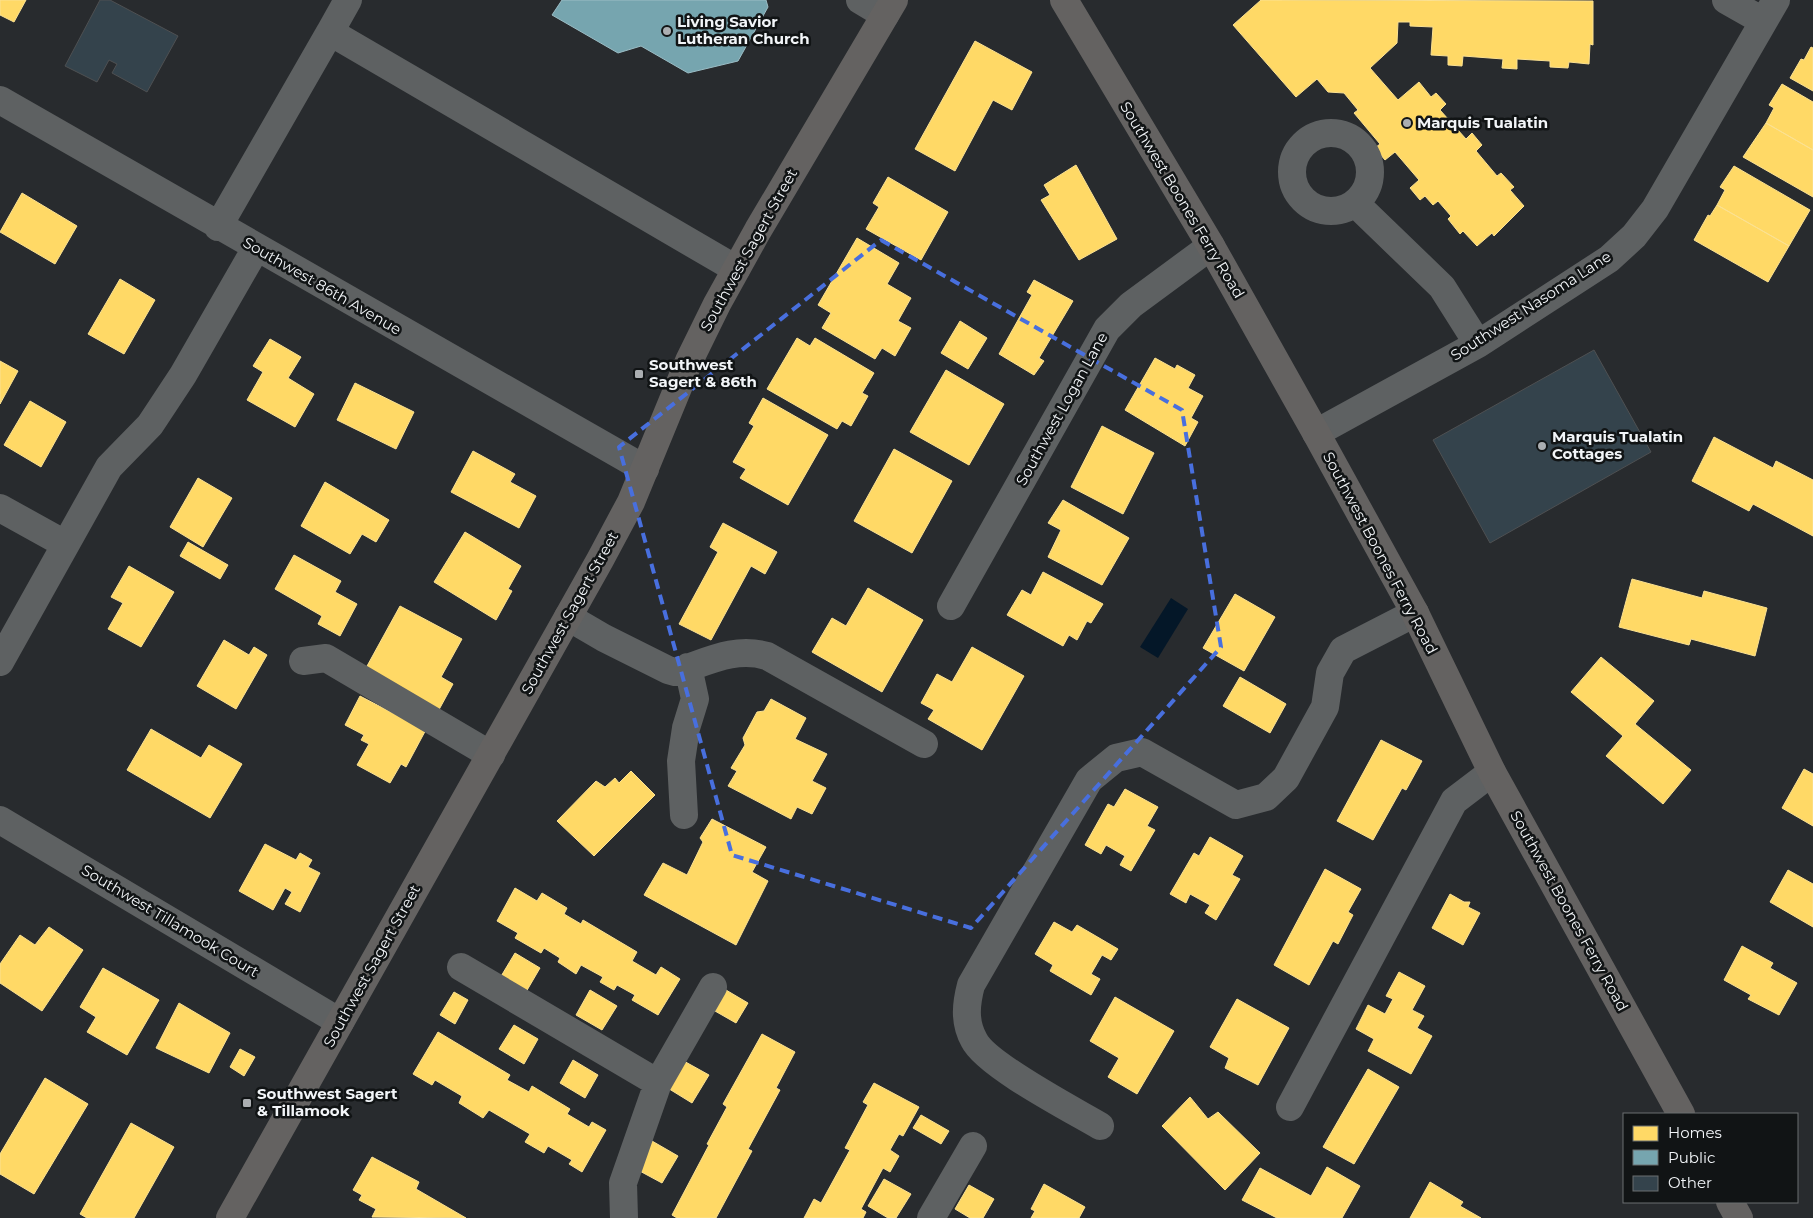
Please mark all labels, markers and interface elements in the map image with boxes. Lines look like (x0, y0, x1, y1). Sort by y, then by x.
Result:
place label: Living Savior Lutheran Church (677, 12, 810, 48)
marker: Living Savior Lutheran Church (661, 25, 673, 37)
street label: Southwest Boones Ferry Road (1116, 98, 1249, 302)
place label: Marquis Tualatin (1417, 113, 1548, 132)
marker: Marquis Tualatin (1401, 117, 1413, 129)
street label: Southwest Sagert Street (696, 165, 801, 334)
street label: Southwest 86th Avenue (240, 232, 405, 339)
street label: Southwest Nasoma Lane (1447, 247, 1615, 365)
street label: Southwest Logan Lane (1011, 329, 1112, 489)
place label: Southwest Sagert & 86th (649, 355, 757, 391)
marker: Southwest Sagert & 86th (633, 368, 645, 380)
place label: Marquis Tualatin Cottages (1552, 427, 1683, 463)
marker: Marquis Tualatin Cottages (1536, 440, 1548, 452)
street label: Southwest Boones Ferry Road (1319, 448, 1442, 657)
street label: Southwest Sagert Street (517, 528, 622, 697)
street label: Southwest Boones Ferry Road (1506, 807, 1633, 1014)
street label: Southwest Tillamook Court (78, 860, 262, 981)
street label: Southwest Sagert Street (319, 881, 424, 1050)
place label: Southwest Sagert & Tillamook (257, 1084, 398, 1120)
marker: Southwest Sagert & Tillamook (241, 1097, 253, 1109)
legend (1623, 1113, 1798, 1203)
text: Homes (1668, 1123, 1722, 1142)
text: Public (1668, 1148, 1716, 1167)
text: Other (1668, 1173, 1712, 1192)

